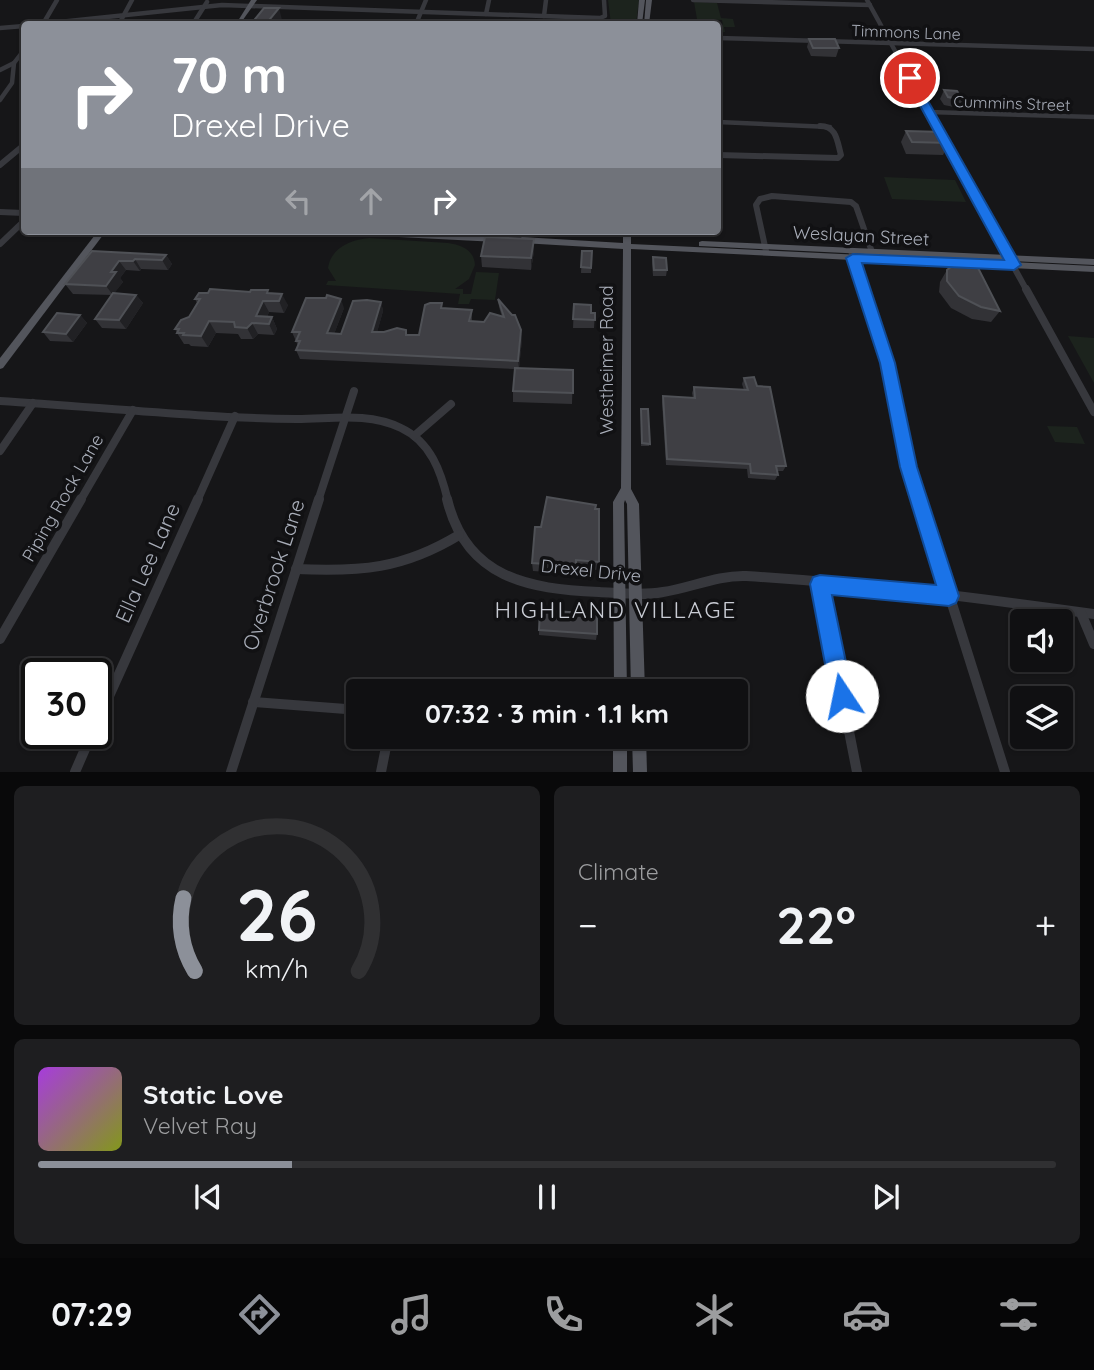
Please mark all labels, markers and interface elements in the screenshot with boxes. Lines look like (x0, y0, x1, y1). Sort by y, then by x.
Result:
street label: Timmons Lane (851, 20, 961, 44)
text: 70 m (171, 44, 287, 105)
pin (880, 48, 940, 108)
icon: right (56, 49, 147, 140)
icon: arrive (891, 59, 929, 97)
street label: Cummins Street (953, 91, 1071, 115)
text: Drexel Drive (171, 105, 350, 145)
icon: left (279, 182, 317, 220)
icon: ahead (352, 182, 390, 220)
icon: right (425, 182, 463, 220)
street label: Weslayan Street (792, 220, 930, 251)
street label: Westheimer Road (595, 285, 618, 435)
street label: Piping Rock Lane (17, 430, 108, 566)
street label: Overbrook Lane (236, 496, 310, 654)
street label: Ella Lee Lane (109, 499, 185, 627)
street label: Drexel Drive (540, 554, 642, 587)
district label: HIGHLAND VILLAGE (495, 595, 737, 624)
map controls (1010, 609, 1073, 749)
button: sound (1010, 609, 1073, 672)
speed limit sign: 30 (21, 658, 112, 749)
position arrow (805, 659, 879, 733)
button: layers (1010, 686, 1073, 749)
text: 07:32 · 3 min · 1.1 km (425, 697, 669, 730)
text: Climate (578, 857, 659, 886)
text: 26 (236, 869, 318, 960)
text: 22° (776, 892, 856, 957)
text: − (578, 901, 598, 949)
text: + (1035, 901, 1056, 949)
text: km/h (245, 953, 309, 984)
text: Static Love (143, 1078, 284, 1111)
text: Velvet Ray (143, 1111, 257, 1140)
icon: previous (189, 1178, 227, 1216)
icon: pause (528, 1178, 566, 1216)
icon: next (867, 1178, 905, 1216)
icon: directions (235, 1290, 284, 1339)
icon: music (387, 1290, 436, 1339)
icon: phone (539, 1290, 588, 1339)
icon: climate (690, 1290, 739, 1339)
icon: car (842, 1290, 891, 1339)
icon: filters (994, 1290, 1043, 1339)
text: 07:29 (51, 1294, 132, 1334)

